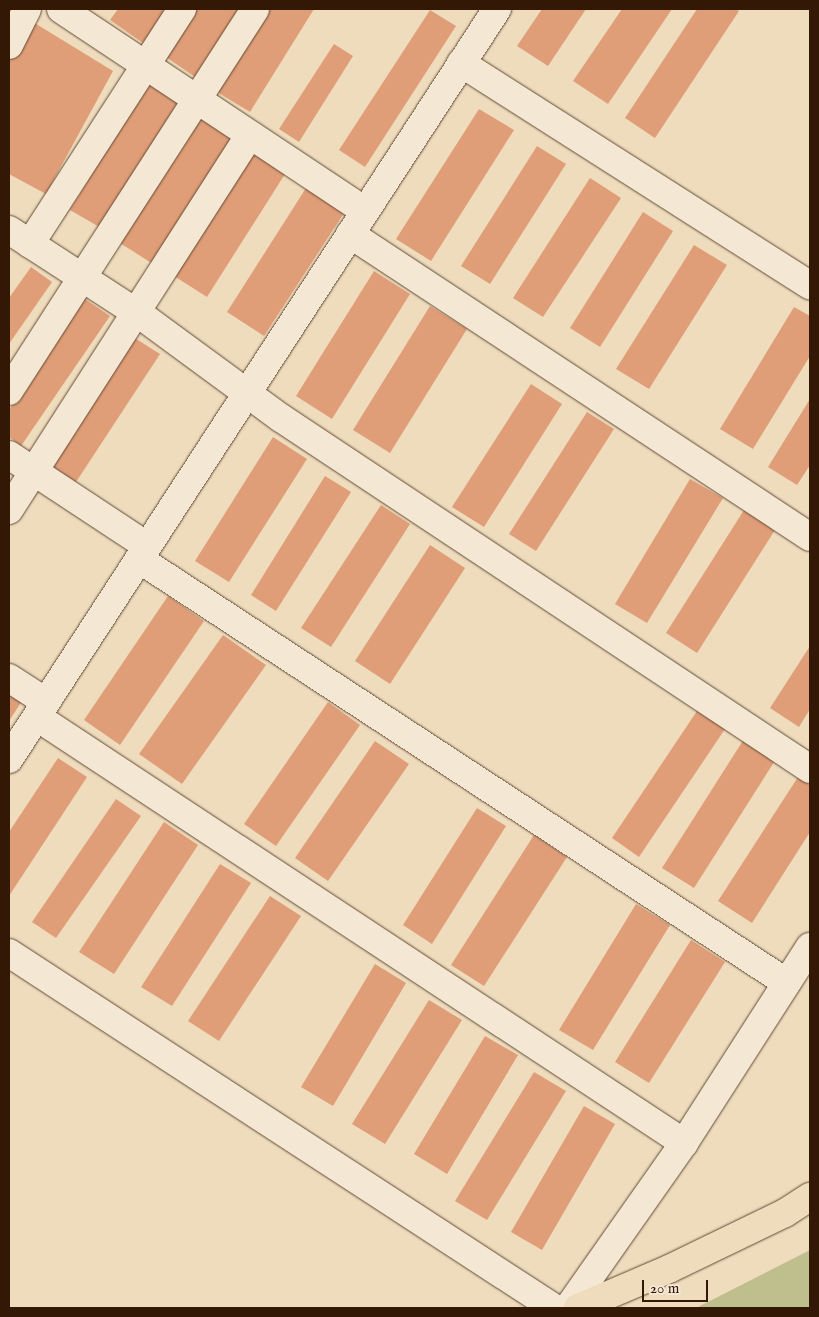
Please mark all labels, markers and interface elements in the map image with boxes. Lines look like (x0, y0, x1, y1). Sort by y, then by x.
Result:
scale bar (644, 1270, 710, 1302)
text: 20 m (650, 1279, 679, 1298)

